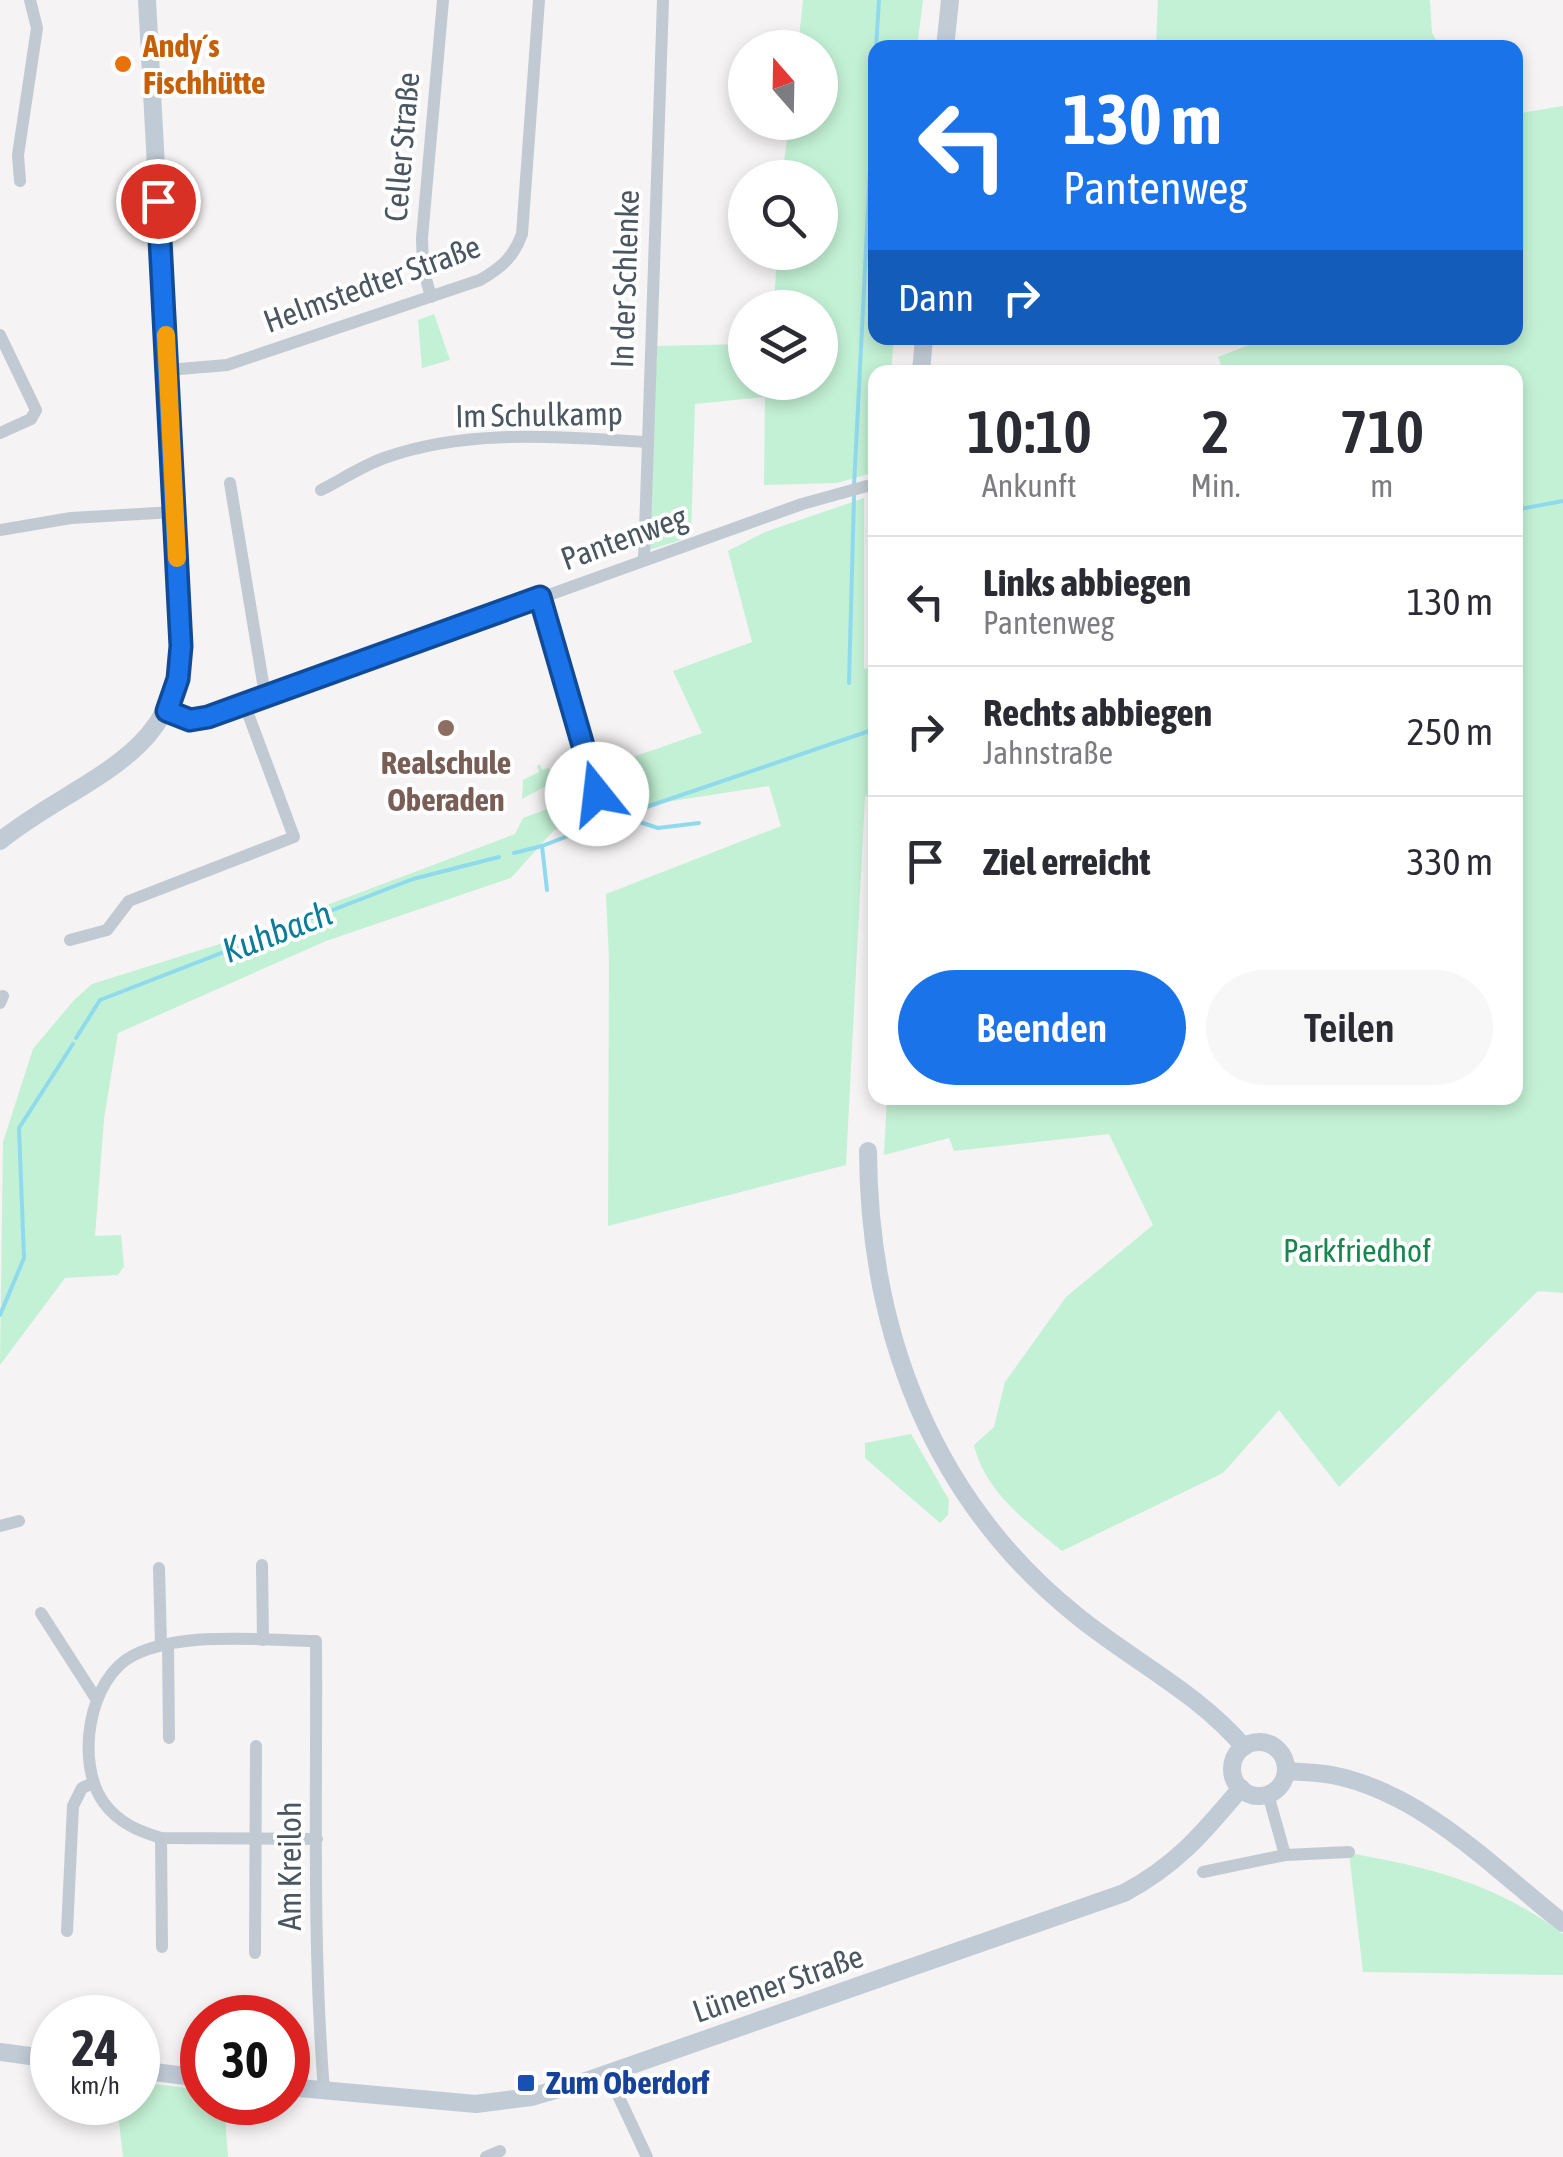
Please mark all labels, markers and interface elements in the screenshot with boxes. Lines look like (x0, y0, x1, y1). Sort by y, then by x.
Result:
place label: Andy´s Fischhütte (142, 27, 266, 101)
north arrow (728, 30, 838, 140)
map controls (728, 30, 838, 400)
marker: Andy´s Fischhütte (112, 53, 134, 75)
street label: Celler Straße (377, 71, 426, 223)
text: 130 m (1063, 79, 1222, 159)
icon: left (898, 80, 1028, 210)
pin (116, 159, 201, 244)
button: search (728, 160, 838, 270)
text: Pantenweg (1063, 162, 1248, 214)
icon: arrive (131, 174, 186, 229)
street label: In der Schlenke (603, 189, 646, 369)
street label: Helmstedter Straße (259, 227, 485, 340)
icon: right (994, 270, 1049, 325)
text: Dann (898, 276, 974, 319)
button: layers (728, 290, 838, 400)
street label: Im Schulkamp (455, 395, 623, 434)
text: 10:10 (967, 397, 1092, 466)
text: 2 (1201, 397, 1230, 466)
text: 710 (1339, 397, 1424, 466)
text: Ankunft (982, 467, 1076, 504)
text: Min. (1191, 467, 1241, 504)
text: m (1370, 467, 1393, 504)
street label: Pantenweg (556, 498, 692, 577)
text: Links abbiegen (983, 561, 1191, 604)
icon: left (898, 574, 953, 629)
text: 130 m (1407, 580, 1493, 623)
text: Pantenweg (983, 604, 1114, 641)
text: Rechts abbiegen (983, 691, 1212, 734)
icon: right (898, 704, 953, 759)
text: 250 m (1407, 710, 1493, 753)
marker: Realschule Oberaden (435, 717, 457, 739)
text: Jahnstraße (983, 734, 1113, 771)
position arrow (545, 742, 649, 846)
place label: Realschule Oberaden (381, 744, 511, 818)
icon: arrive (898, 834, 953, 889)
text: Ziel erreicht (983, 840, 1150, 883)
text: 330 m (1407, 840, 1493, 883)
water label: Kuhbach (217, 892, 337, 970)
button: Beenden (898, 970, 1186, 1085)
button: Teilen (1206, 970, 1493, 1085)
park label: Parkfriedhof (1283, 1232, 1431, 1269)
street label: Am Kreiloh (271, 1802, 308, 1930)
street label: Lünener Straße (688, 1937, 868, 2030)
speed limit sign: 30 (180, 1995, 310, 2125)
text: 24 (71, 2019, 118, 2077)
place label: Zum Oberdorf (546, 2064, 710, 2101)
text: km/h (70, 2071, 120, 2099)
marker: Zum Oberdorf (515, 2072, 537, 2094)

